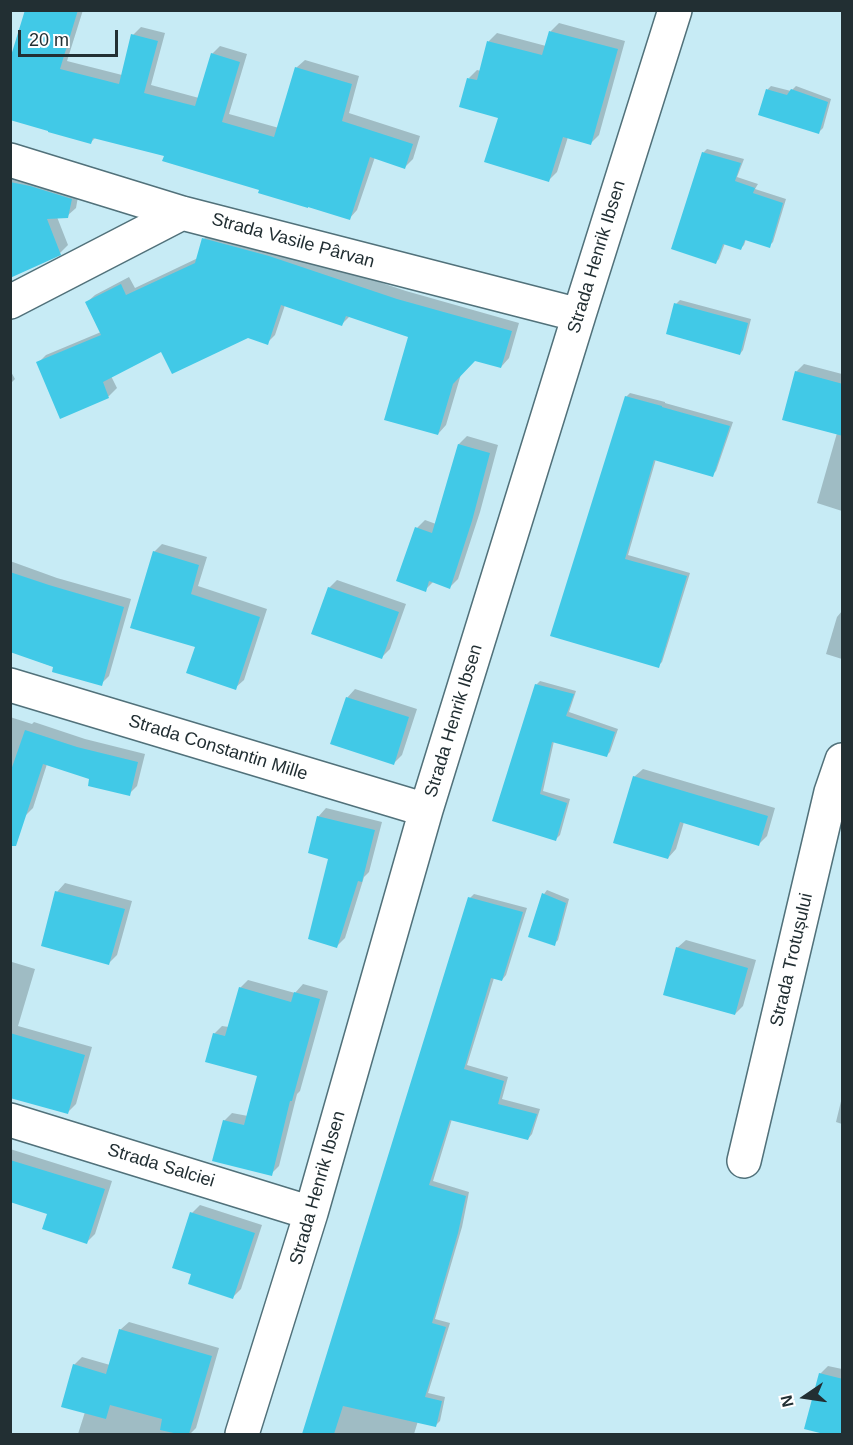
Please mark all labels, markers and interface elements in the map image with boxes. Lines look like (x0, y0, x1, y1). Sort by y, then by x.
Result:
scale bar (21, 18, 122, 56)
text: 20 m (29, 30, 69, 50)
street label: Strada Henrik Ibsen (563, 178, 631, 336)
street label: Strada Vasile Pârvan (209, 209, 377, 273)
street label: Strada Henrik Ibsen (420, 642, 488, 800)
street label: Strada Constantin Mille (126, 710, 310, 786)
street label: Strada Trotușului (766, 891, 818, 1029)
street label: Strada Henrik Ibsen (286, 1109, 350, 1267)
street label: Strada Salciei (105, 1139, 217, 1193)
north arrow (775, 1367, 835, 1427)
text: N (777, 1394, 797, 1409)

